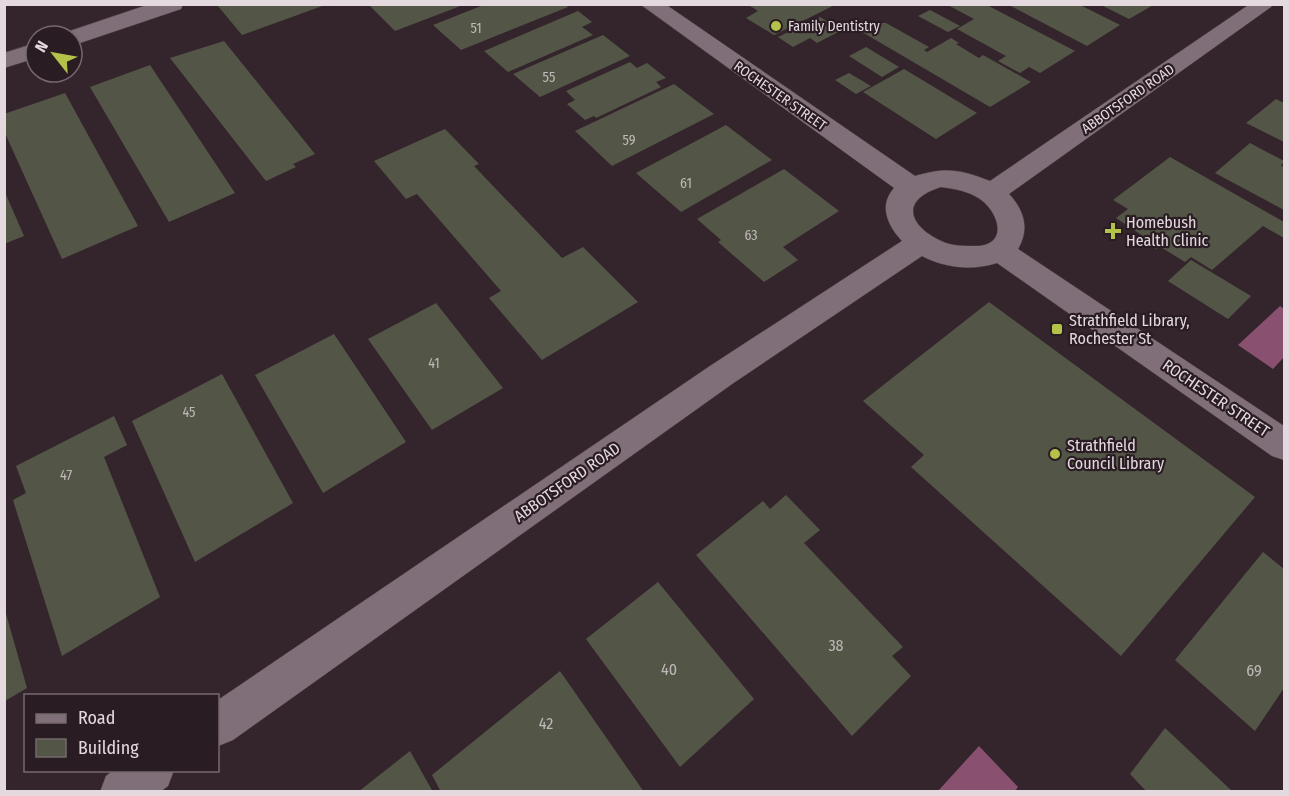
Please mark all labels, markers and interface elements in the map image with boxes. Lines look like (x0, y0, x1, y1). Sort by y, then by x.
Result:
place label: Family Dentistry (788, 18, 881, 35)
marker: Family Dentistry (769, 19, 783, 33)
house number: 51 (470, 20, 482, 37)
north arrow (24, 24, 84, 84)
text: N (31, 38, 52, 56)
street label: ROCHESTER STREET (730, 58, 830, 135)
street label: ABBOTSFORD ROAD (1078, 61, 1178, 137)
house number: 55 (543, 69, 555, 86)
house number: 59 (622, 132, 636, 149)
house number: 61 (680, 175, 692, 192)
place label: Homebush Health Clinic (1126, 213, 1208, 250)
marker: Homebush Health Clinic (1104, 222, 1122, 240)
house number: 63 (744, 227, 758, 244)
place label: Strathfield Library, Rochester St (1069, 311, 1190, 348)
marker: Strathfield Library, Rochester St (1050, 322, 1064, 336)
house number: 41 (428, 355, 440, 372)
street label: ROCHESTER STREET (1159, 355, 1274, 441)
house number: 45 (182, 404, 196, 421)
place label: Strathfield Council Library (1067, 436, 1165, 473)
street label: ABBOTSFORD ROAD (510, 438, 624, 526)
marker: Strathfield Council Library (1048, 447, 1062, 461)
house number: 47 (60, 467, 72, 484)
house number: 38 (828, 636, 844, 655)
house number: 40 (661, 660, 677, 679)
house number: 69 (1246, 661, 1262, 680)
legend (24, 694, 219, 772)
text: Road (78, 707, 115, 729)
house number: 42 (539, 714, 553, 733)
text: Building (78, 737, 139, 759)

